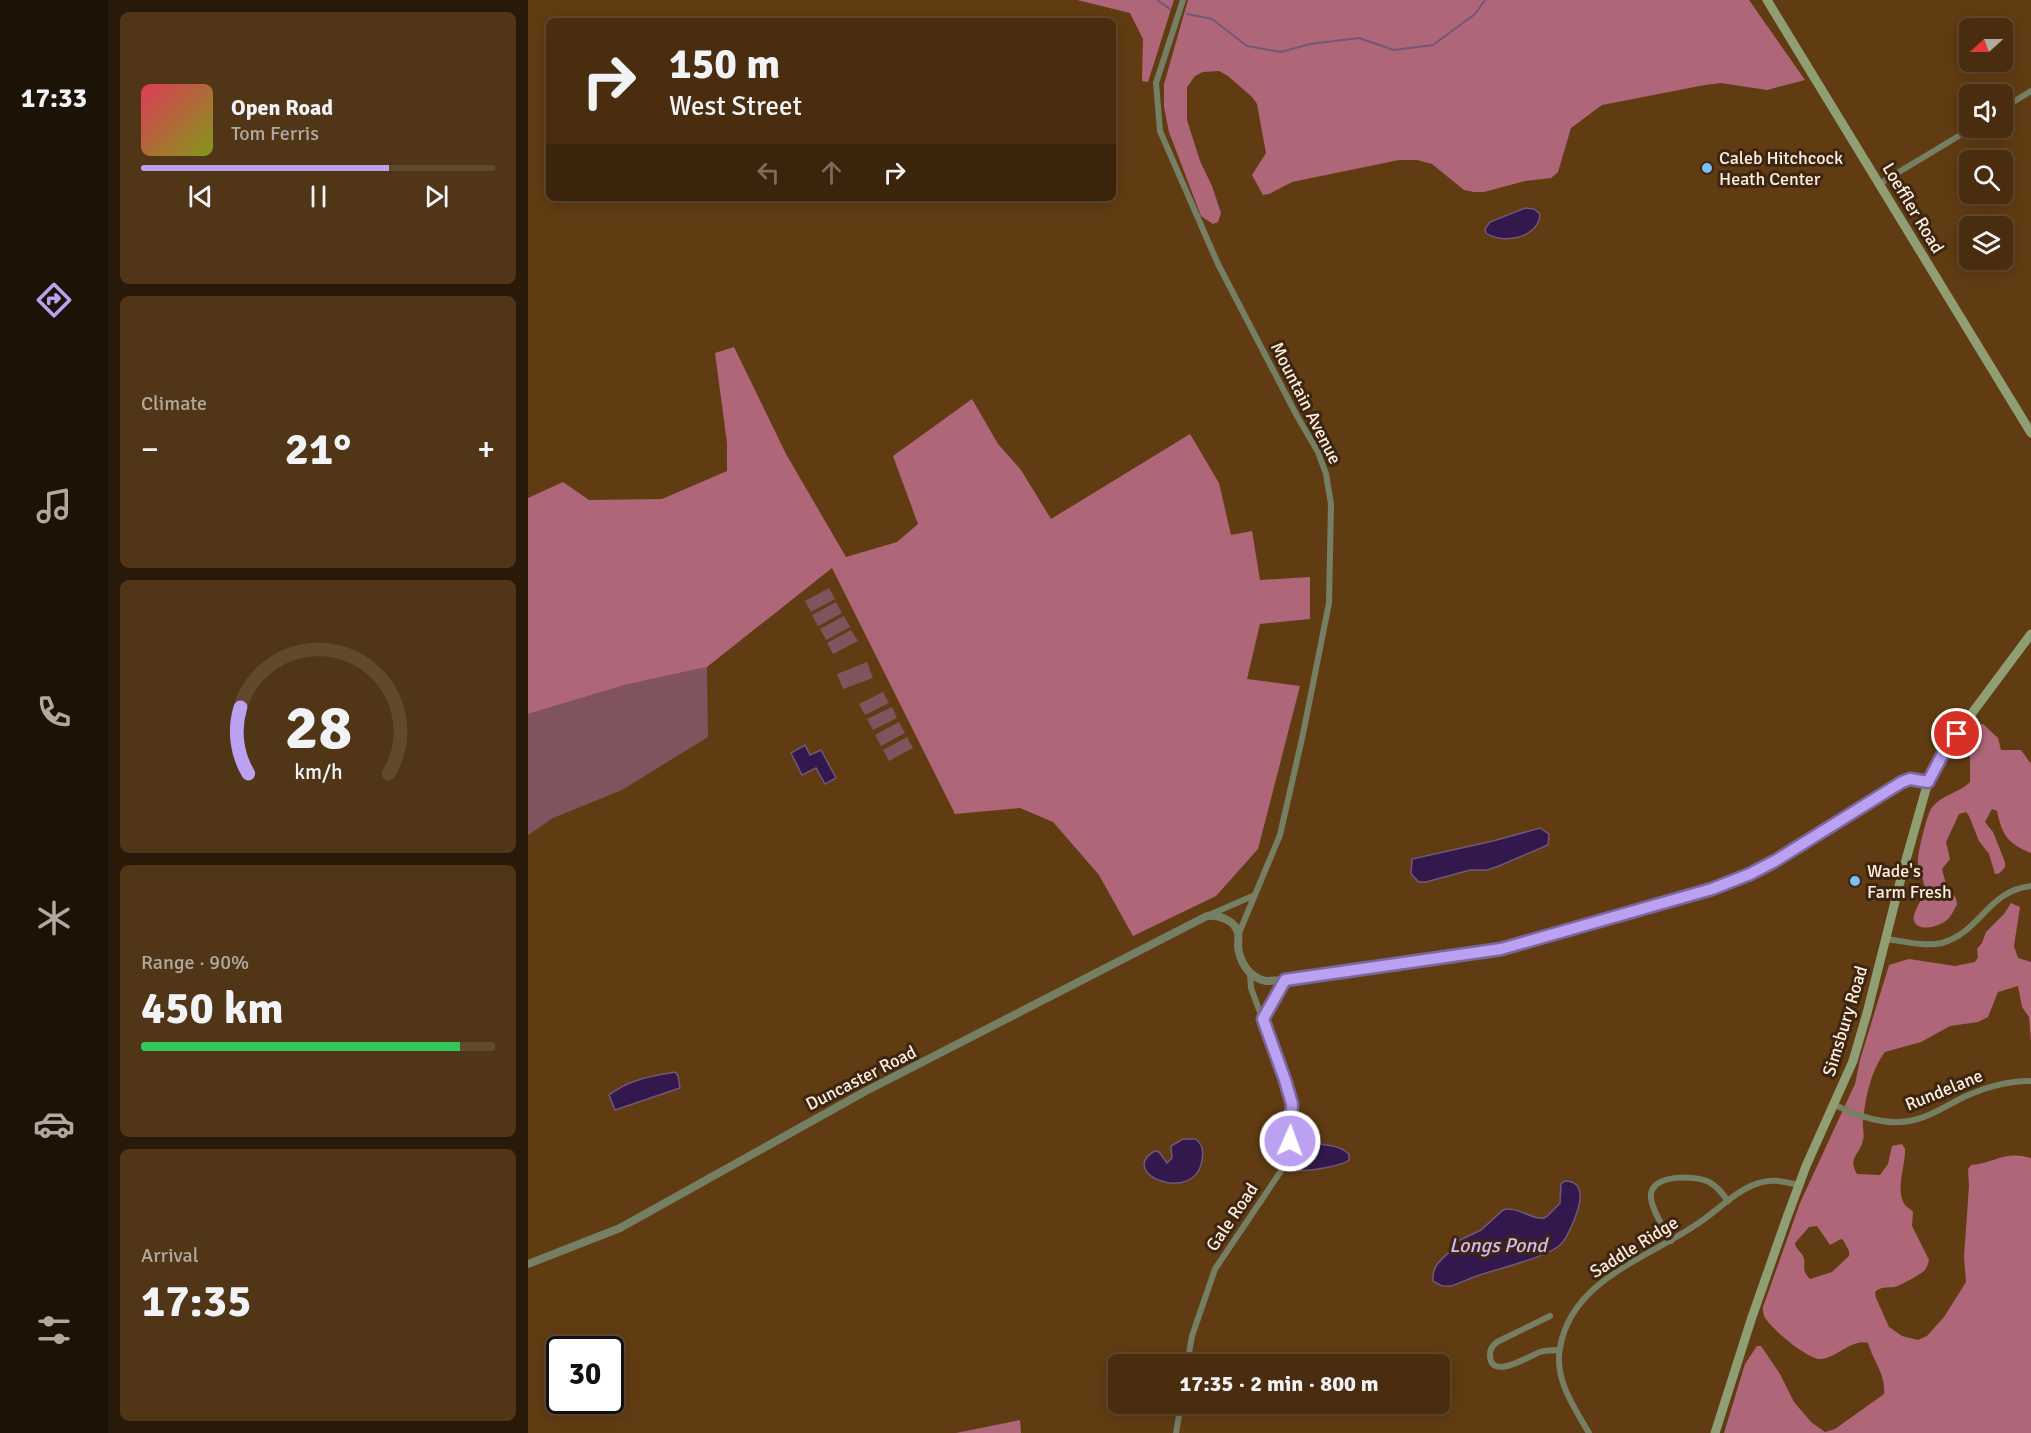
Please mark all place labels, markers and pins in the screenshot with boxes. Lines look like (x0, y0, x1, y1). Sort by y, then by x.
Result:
place label: Caleb Hitchcock Heath Center (1719, 147, 1843, 190)
marker: Caleb Hitchcock Heath Center (1700, 161, 1714, 175)
pin (1931, 708, 1982, 759)
place label: Wade's Farm Fresh (1867, 860, 1952, 903)
marker: Wade's Farm Fresh (1848, 874, 1862, 888)

